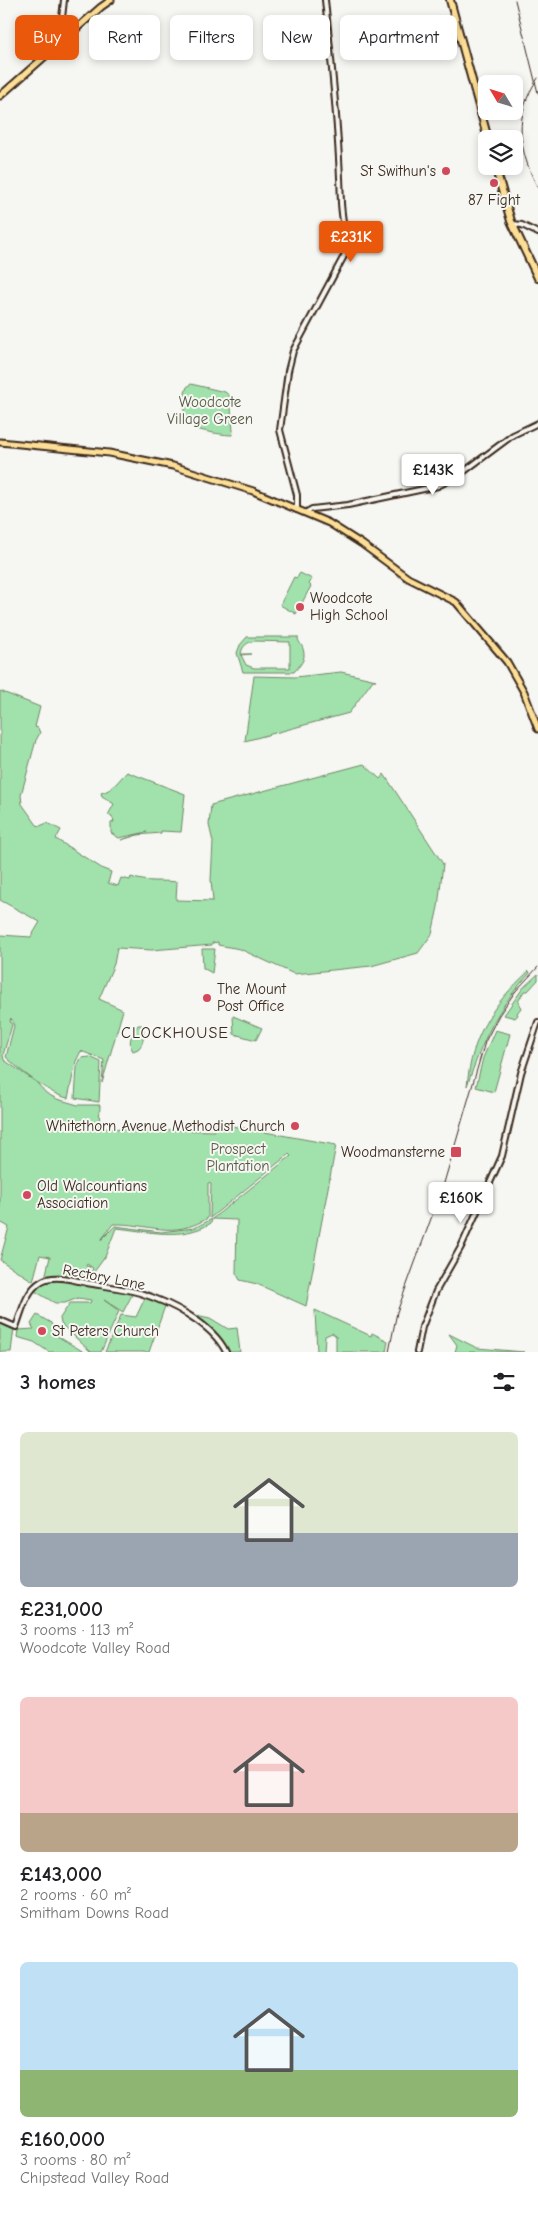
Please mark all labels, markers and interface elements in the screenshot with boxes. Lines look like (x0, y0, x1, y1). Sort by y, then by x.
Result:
chip: Buy (15, 15, 79, 60)
chip: Rent (89, 15, 160, 60)
chip: Filters (170, 15, 253, 60)
chip: New (263, 15, 330, 60)
chip: Apartment (340, 15, 457, 60)
north arrow (478, 75, 522, 120)
map controls (478, 75, 523, 175)
button: layers (478, 130, 523, 175)
place label: St Swithun's (360, 162, 436, 180)
marker: St Swithun's (440, 165, 452, 177)
marker: 87 Fight (488, 177, 500, 189)
place label: 87 Fight (468, 191, 521, 209)
pin: £231K (316, 220, 386, 263)
text: £231K (330, 228, 372, 246)
park label: Woodcote Village Green (167, 393, 253, 428)
pin: £143K (398, 454, 468, 496)
text: £143K (412, 461, 454, 479)
place label: Woodcote High School (310, 589, 388, 624)
marker: Woodcote High School (294, 601, 306, 613)
place label: The Mount Post Office (217, 980, 287, 1015)
marker: The Mount Post Office (201, 992, 213, 1004)
district label: CLOCKHOUSE (121, 1024, 229, 1042)
place label: Whitethorn Avenue Methodist Church (46, 1117, 285, 1135)
marker: Whitethorn Avenue Methodist Church (289, 1120, 301, 1132)
park label: Prospect Plantation (206, 1140, 270, 1175)
place label: Woodmansterne (341, 1143, 445, 1161)
marker: Woodmansterne (449, 1145, 463, 1159)
place label: Old Walcountians Association (37, 1177, 147, 1212)
pin: £160K (426, 1182, 496, 1224)
marker: Old Walcountians Association (21, 1189, 33, 1201)
text: £160K (439, 1189, 483, 1207)
street label: Rectory Lane (61, 1260, 147, 1294)
place label: St Peters Church (52, 1322, 159, 1340)
marker: St Peters Church (36, 1325, 48, 1337)
icon: filters (490, 1368, 518, 1396)
text: 3 homes (20, 1370, 96, 1394)
icon: home (224, 1465, 314, 1555)
text: £231,000 (20, 1597, 103, 1621)
text: 3 rooms · 113 m² (20, 1621, 133, 1639)
text: Woodcote Valley Road (20, 1639, 170, 1657)
icon: home (224, 1730, 314, 1820)
text: £143,000 (20, 1862, 102, 1886)
text: 2 rooms · 60 m² (20, 1886, 131, 1904)
text: Smitham Downs Road (20, 1904, 169, 1922)
icon: home (224, 1995, 314, 2085)
text: £160,000 (20, 2127, 105, 2151)
text: 3 rooms · 80 m² (20, 2151, 130, 2169)
text: Chipstead Valley Road (20, 2169, 169, 2187)

